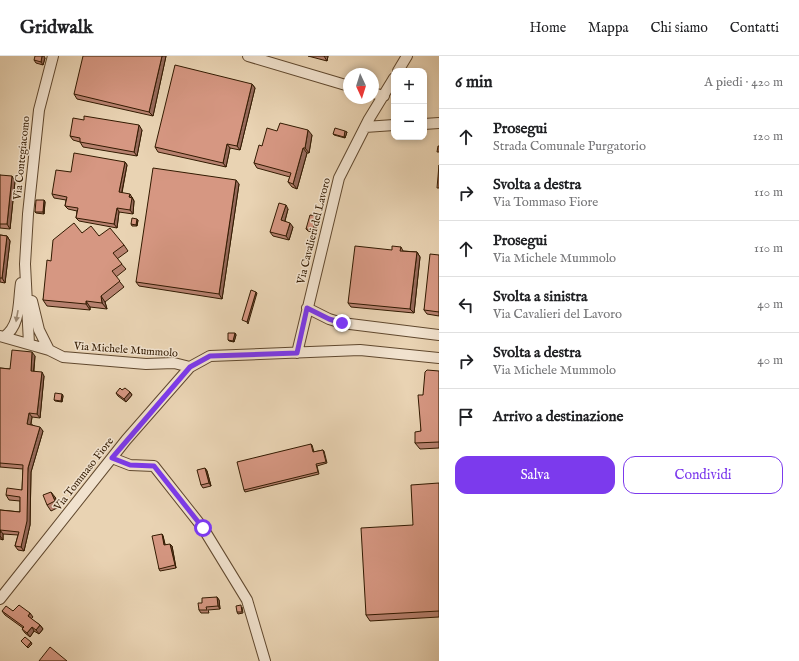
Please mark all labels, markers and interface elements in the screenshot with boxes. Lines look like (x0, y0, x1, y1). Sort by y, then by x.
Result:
text: Gridwalk (20, 16, 93, 40)
text: Home (530, 19, 566, 37)
text: Mappa (588, 19, 629, 37)
text: Chi siamo (651, 19, 708, 37)
text: Contatti (730, 19, 779, 37)
north arrow (343, 68, 379, 104)
map controls (391, 68, 427, 140)
button: + (391, 68, 427, 104)
text: 6 min (455, 72, 493, 93)
text: A piedi · 420 m (704, 74, 783, 91)
button: − (391, 104, 427, 140)
street label: Via Contegiacomo (11, 115, 33, 202)
text: Prosegui (493, 119, 547, 138)
icon: ahead (455, 126, 477, 148)
text: 120 m (753, 128, 783, 145)
text: Strada Comunale Purgatorio (493, 138, 646, 155)
text: Svolta a destra (493, 175, 581, 194)
street label: Via Cavalieri del Lavoro (294, 176, 334, 287)
icon: right (455, 182, 477, 204)
text: 110 m (754, 184, 783, 201)
text: Via Tommaso Fiore (493, 194, 598, 211)
text: Prosegui (493, 231, 547, 250)
icon: ahead (455, 238, 477, 260)
text: 110 m (754, 240, 783, 257)
text: Via Michele Mummolo (493, 250, 616, 267)
text: Svolta a sinistra (493, 287, 588, 306)
icon: left (455, 294, 477, 316)
text: 40 m (757, 296, 783, 313)
text: Via Cavalieri del Lavoro (493, 306, 622, 323)
one-way arrow (13, 310, 19, 322)
route end (333, 314, 351, 332)
street label: Via Michele Mummolo (73, 339, 179, 361)
text: Svolta a destra (493, 343, 581, 362)
icon: right (455, 350, 477, 372)
text: 40 m (757, 352, 783, 369)
text: Via Michele Mummolo (493, 362, 616, 379)
icon: arrive (455, 406, 477, 428)
text: Arrivo a destinazione (493, 407, 623, 426)
street label: Via Tommaso Fiore (50, 435, 117, 514)
button: Salva (455, 456, 615, 494)
button: Condividi (623, 456, 783, 494)
route start (194, 519, 212, 537)

